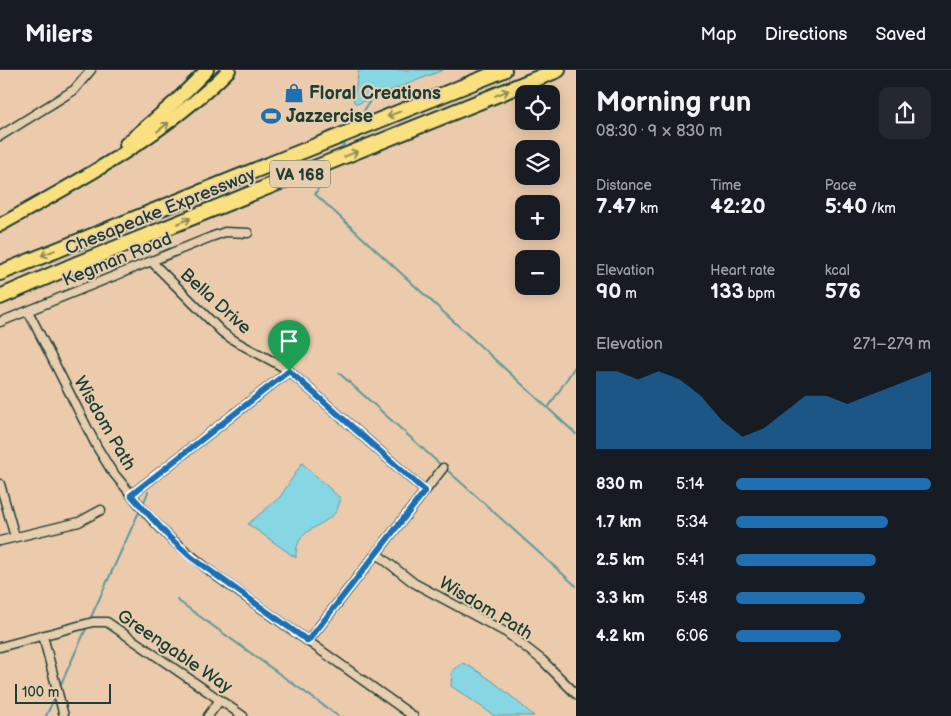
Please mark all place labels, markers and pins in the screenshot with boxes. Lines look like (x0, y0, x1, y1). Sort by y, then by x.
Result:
shop icon: Floral Creations (283, 82, 305, 104)
place label: Floral Creations (309, 83, 441, 104)
sports icon: Jazzercise (260, 105, 282, 127)
place label: Jazzercise (286, 106, 373, 127)
pin (268, 320, 310, 371)

